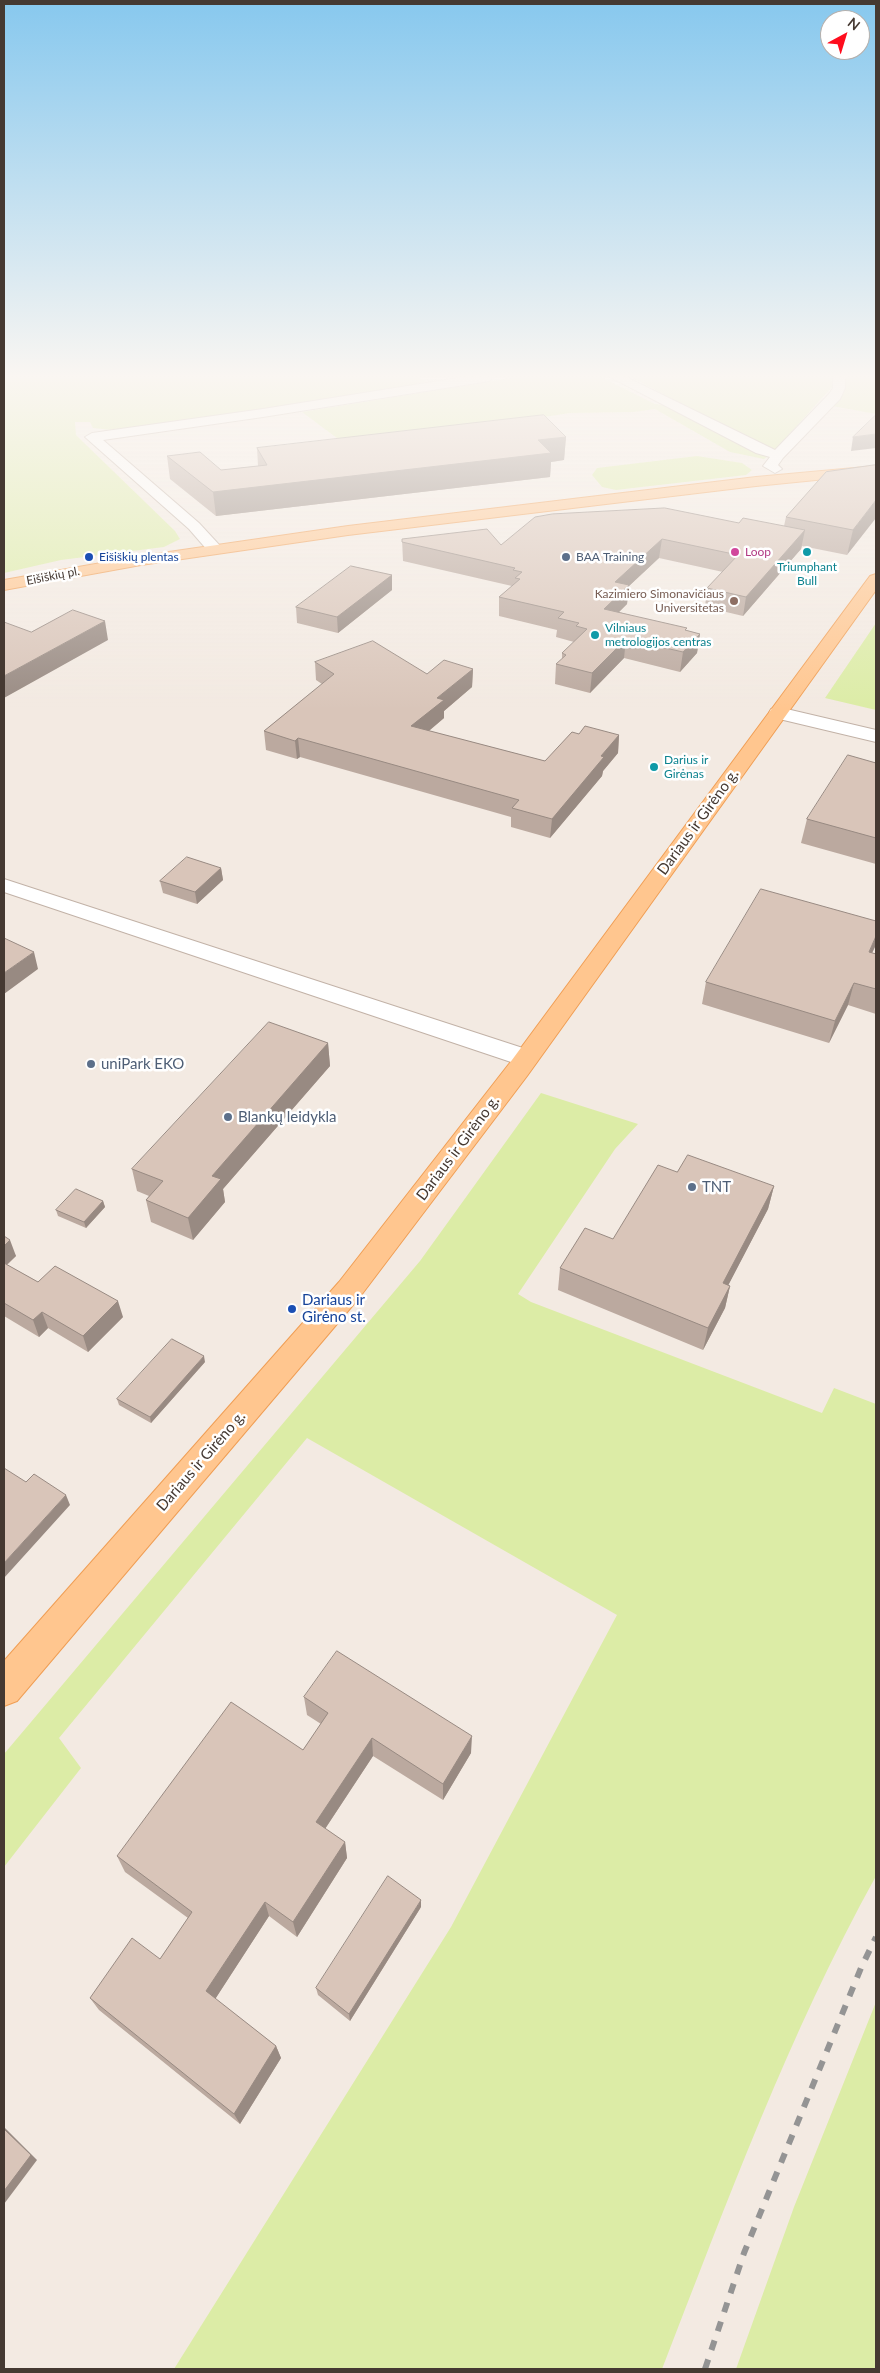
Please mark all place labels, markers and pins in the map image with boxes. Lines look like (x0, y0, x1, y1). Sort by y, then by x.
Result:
place label: Loop (745, 545, 771, 559)
marker: Loop (729, 546, 741, 558)
marker: Triumphant Bull (801, 546, 813, 558)
place label: Eišiškių plentas (99, 550, 179, 564)
place label: BAA Training (576, 550, 644, 564)
marker: Eišiškių plentas (83, 551, 95, 563)
marker: BAA Training (560, 551, 572, 563)
place label: Triumphant Bull (777, 560, 837, 588)
place label: Kazimiero Simonavičiaus Universitetas (595, 587, 724, 615)
marker: Kazimiero Simonavičiaus Universitetas (728, 595, 740, 607)
place label: Vilniaus metrologijos centras (605, 621, 711, 649)
marker: Vilniaus metrologijos centras (589, 629, 601, 641)
place label: Darius ir Girėnas (664, 753, 708, 781)
marker: Darius ir Girėnas (648, 761, 660, 773)
place label: uniPark EKO (101, 1055, 184, 1073)
marker: uniPark EKO (85, 1058, 97, 1070)
place label: Blankų leidykla (238, 1108, 337, 1126)
marker: Blankų leidykla (222, 1111, 234, 1123)
place label: TNT (702, 1178, 731, 1196)
marker: TNT (686, 1181, 698, 1193)
place label: Dariaus ir Girėno st. (302, 1291, 366, 1326)
marker: Dariaus ir Girėno st. (286, 1303, 298, 1315)

